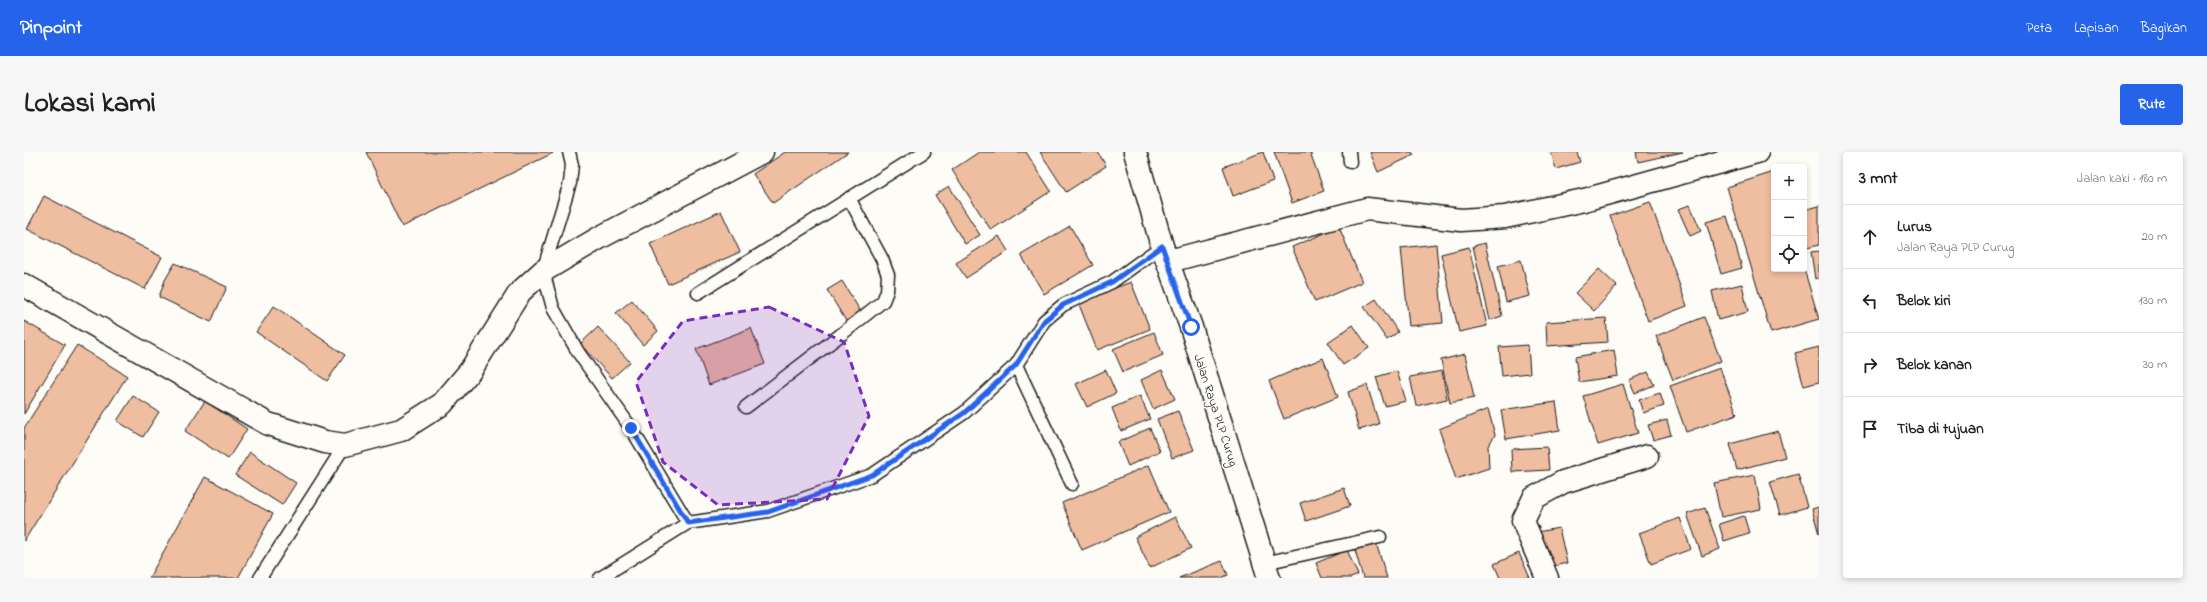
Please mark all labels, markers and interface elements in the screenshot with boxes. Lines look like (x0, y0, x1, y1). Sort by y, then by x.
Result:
text: Pinpoint (20, 15, 82, 42)
text: Peta (2026, 18, 2052, 39)
text: Lapisan (2074, 18, 2119, 39)
text: Bagikan (2141, 18, 2187, 39)
text: Lokasi kami (24, 84, 156, 125)
button: Rute (2120, 84, 2183, 125)
map controls (1771, 164, 1807, 272)
button: + (1771, 164, 1807, 200)
text: 3 mnt (1859, 166, 1898, 191)
text: Jalan kaki · 180 m (2077, 169, 2167, 188)
button: − (1771, 200, 1807, 236)
text: Lurus (1897, 216, 1932, 238)
icon: ahead (1859, 226, 1881, 248)
text: 20 m (2142, 227, 2167, 246)
button: locate (1771, 236, 1807, 272)
text: Jalan Raya PLP Curug (1897, 238, 2014, 257)
icon: left (1859, 290, 1881, 312)
text: Belok kiri (1897, 290, 1951, 312)
text: 130 m (2139, 291, 2167, 310)
route start (1182, 318, 1200, 336)
street label: Jalan Raya PLP Curug (1187, 352, 1243, 470)
icon: right (1859, 354, 1881, 376)
text: Belok kanan (1897, 354, 1972, 376)
text: 30 m (2143, 355, 2167, 374)
icon: arrive (1859, 418, 1881, 440)
text: Tiba di tujuan (1897, 418, 1984, 440)
route end (622, 419, 640, 437)

